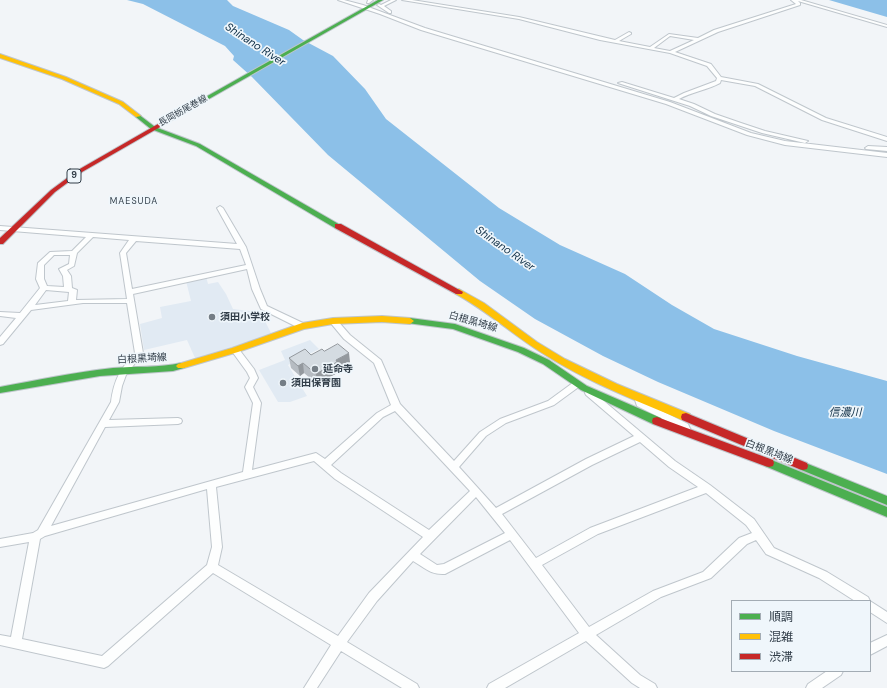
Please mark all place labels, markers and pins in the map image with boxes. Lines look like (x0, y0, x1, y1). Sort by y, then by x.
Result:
place label: 須田小学校 (220, 311, 270, 323)
marker: 須田小学校 (207, 312, 217, 322)
place label: 延命寺 (323, 363, 353, 375)
marker: 延命寺 (310, 364, 320, 374)
place label: 須田保育園 (291, 377, 341, 389)
marker: 須田保育園 (278, 378, 288, 388)

